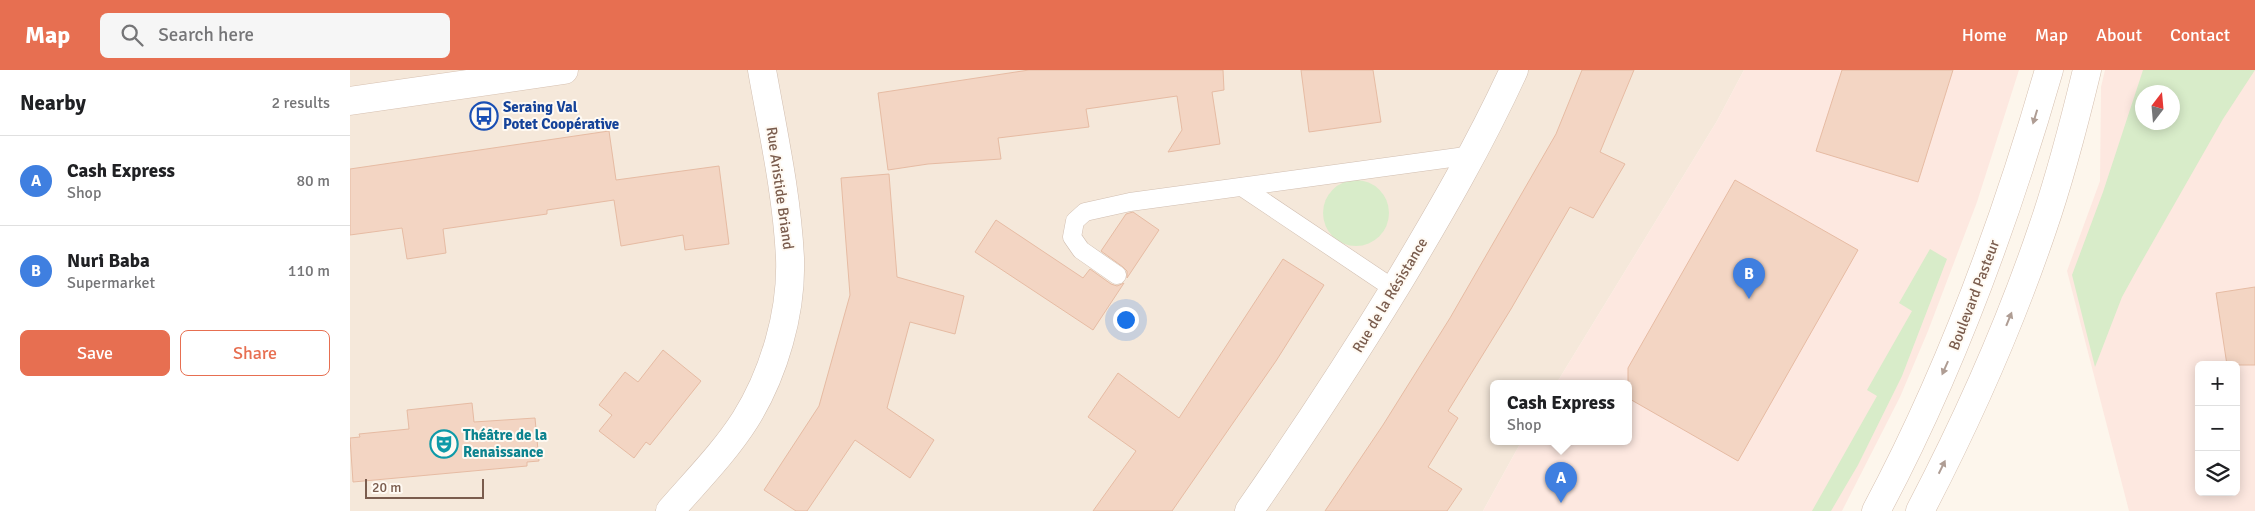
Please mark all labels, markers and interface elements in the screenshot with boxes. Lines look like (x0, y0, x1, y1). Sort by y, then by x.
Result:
search box (100, 13, 450, 58)
text: Map (25, 20, 70, 50)
icon: search (118, 21, 146, 49)
text: Search here (158, 23, 254, 47)
text: Home (1962, 24, 2007, 46)
text: Map (2035, 24, 2068, 46)
text: About (2096, 24, 2142, 46)
text: Contact (2170, 24, 2230, 46)
north arrow (2135, 85, 2180, 130)
text: Nearby (20, 90, 86, 116)
text: 2 results (271, 93, 330, 113)
place label: Seraing Val Potet Coopérative (503, 98, 619, 133)
bus stop icon: Seraing Val Potet Coopérative (469, 101, 499, 131)
one-way arrow (2031, 109, 2039, 124)
street label: Rue Aristide Briand (762, 125, 798, 251)
text: Cash Express (67, 159, 175, 183)
text: A (31, 171, 41, 191)
text: 80 m (296, 171, 330, 191)
text: Shop (67, 183, 101, 203)
street label: Rue de la Résistance (1349, 234, 1431, 356)
street label: Boulevard Pasteur (1945, 237, 2003, 353)
text: Nuri Baba (67, 249, 150, 273)
pin: B (1733, 258, 1765, 299)
text: B (31, 261, 41, 281)
text: 110 m (288, 261, 330, 281)
text: Supermarket (67, 273, 155, 293)
your location (1113, 307, 1139, 333)
one-way arrow (2005, 311, 2013, 326)
button: Save (20, 330, 170, 376)
button: Share (180, 330, 330, 376)
one-way arrow (1941, 361, 1949, 375)
map controls (2195, 361, 2240, 496)
button: + (2195, 361, 2240, 406)
popup (1490, 380, 1632, 445)
text: Cash Express (1507, 391, 1615, 415)
button: − (2195, 406, 2240, 451)
text: Shop (1507, 415, 1541, 435)
place label: Théâtre de la Renaissance (463, 426, 547, 461)
theatre icon: Théâtre de la Renaissance (429, 429, 459, 459)
button: layers (2195, 451, 2240, 496)
one-way arrow (1938, 460, 1946, 475)
pin: A (1545, 462, 1577, 503)
scale bar (365, 476, 484, 499)
text: 20 m (372, 479, 401, 496)

